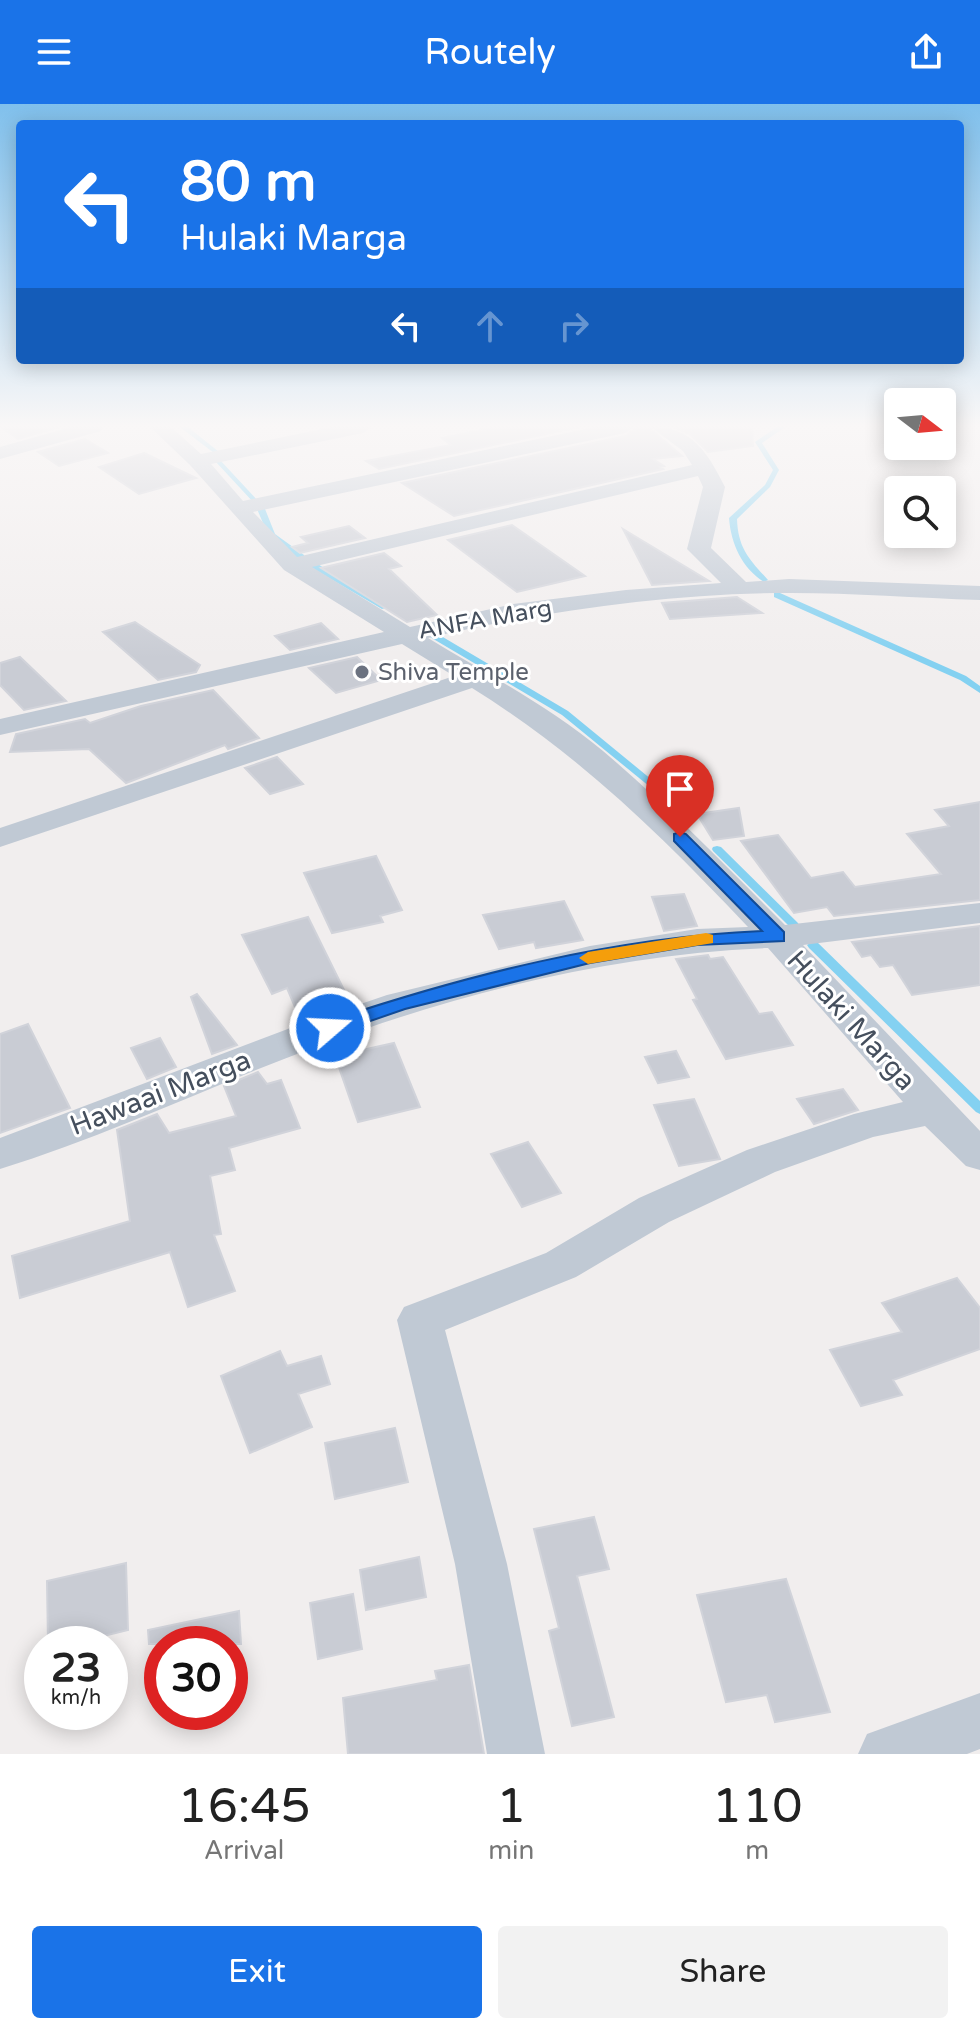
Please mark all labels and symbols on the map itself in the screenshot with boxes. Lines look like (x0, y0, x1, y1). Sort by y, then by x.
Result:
north arrow (884, 388, 956, 460)
street label: ANFA Marg (416, 593, 554, 646)
place label: Shiva Temple (378, 658, 529, 687)
marker: Shiva Temple (353, 663, 371, 681)
pin (646, 755, 714, 837)
street label: Hulaki Marga (780, 944, 923, 1098)
position arrow (288, 986, 372, 1070)
street label: Hawaai Marga (65, 1043, 256, 1143)
speed limit sign: 30 (144, 1626, 248, 1730)

